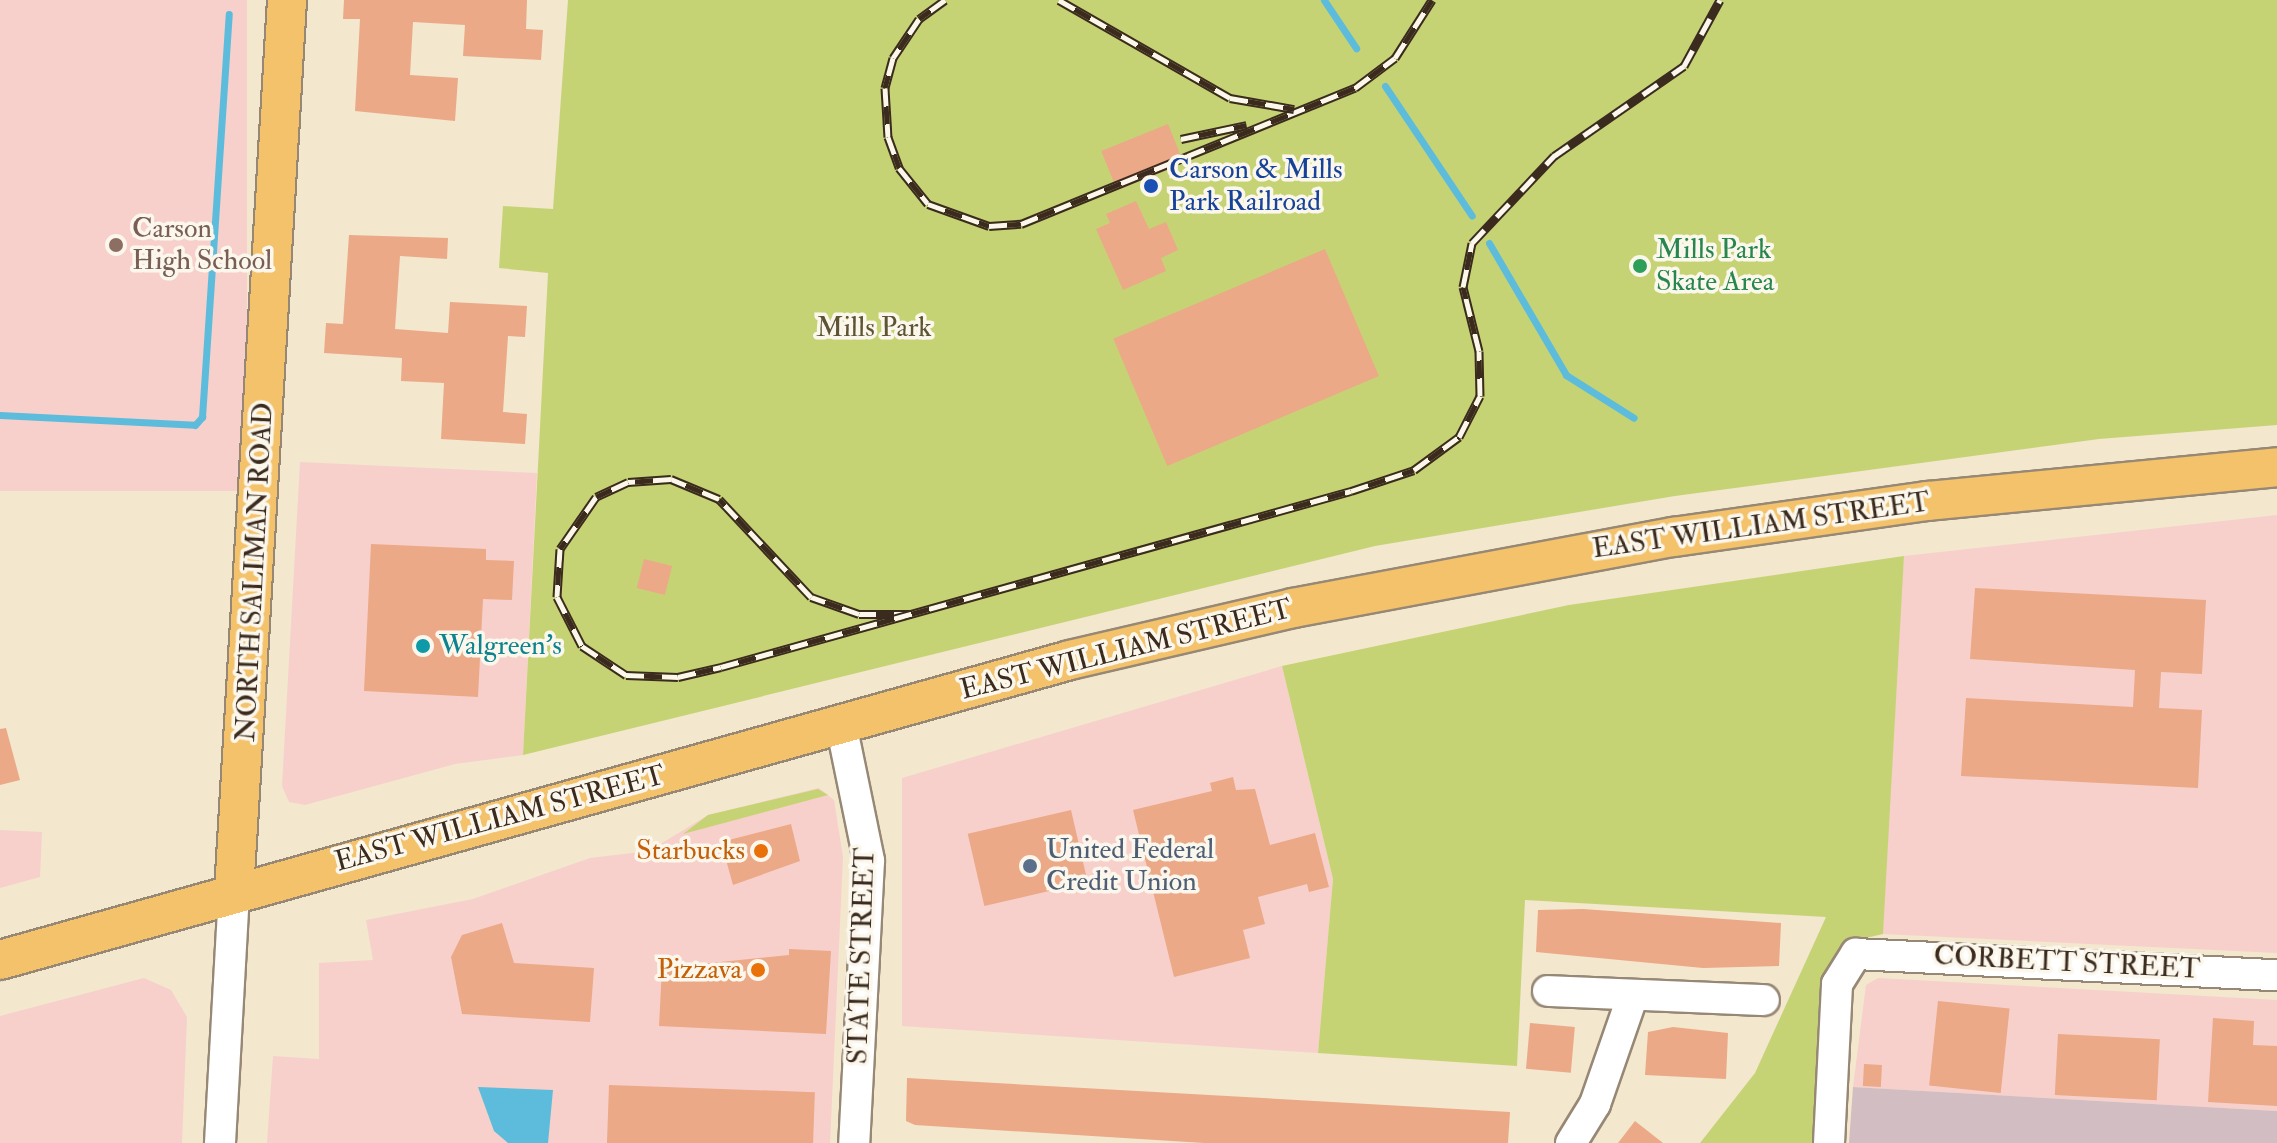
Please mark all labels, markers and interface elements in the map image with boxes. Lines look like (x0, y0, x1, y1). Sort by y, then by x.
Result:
place label: Carson & Mills Park Railroad (1169, 153, 1343, 219)
marker: Carson & Mills Park Railroad (1140, 175, 1162, 197)
place label: Carson High School (132, 212, 272, 278)
place label: Mills Park Skate Area (1656, 233, 1774, 299)
marker: Carson High School (107, 236, 125, 254)
marker: Mills Park Skate Area (1631, 257, 1649, 275)
park label: Mills Park (816, 311, 932, 345)
street label: NORTH SALIMAN ROAD (229, 402, 281, 742)
street label: EAST WILLIAM STREET (1590, 486, 1932, 566)
street label: EAST WILLIAM STREET (957, 593, 1295, 707)
place label: Walgreen's (439, 629, 562, 663)
marker: Walgreen's (414, 637, 432, 655)
street label: EAST WILLIAM STREET (331, 759, 669, 879)
place label: United Federal Credit Union (1046, 833, 1214, 899)
place label: Starbucks (636, 834, 745, 868)
marker: Starbucks (752, 842, 770, 860)
street label: STATE STREET (841, 847, 883, 1065)
marker: United Federal Credit Union (1021, 857, 1039, 875)
street label: CORBETT STREET (1933, 939, 2201, 987)
place label: Pizzava (657, 953, 742, 987)
marker: Pizzava (749, 961, 767, 979)

